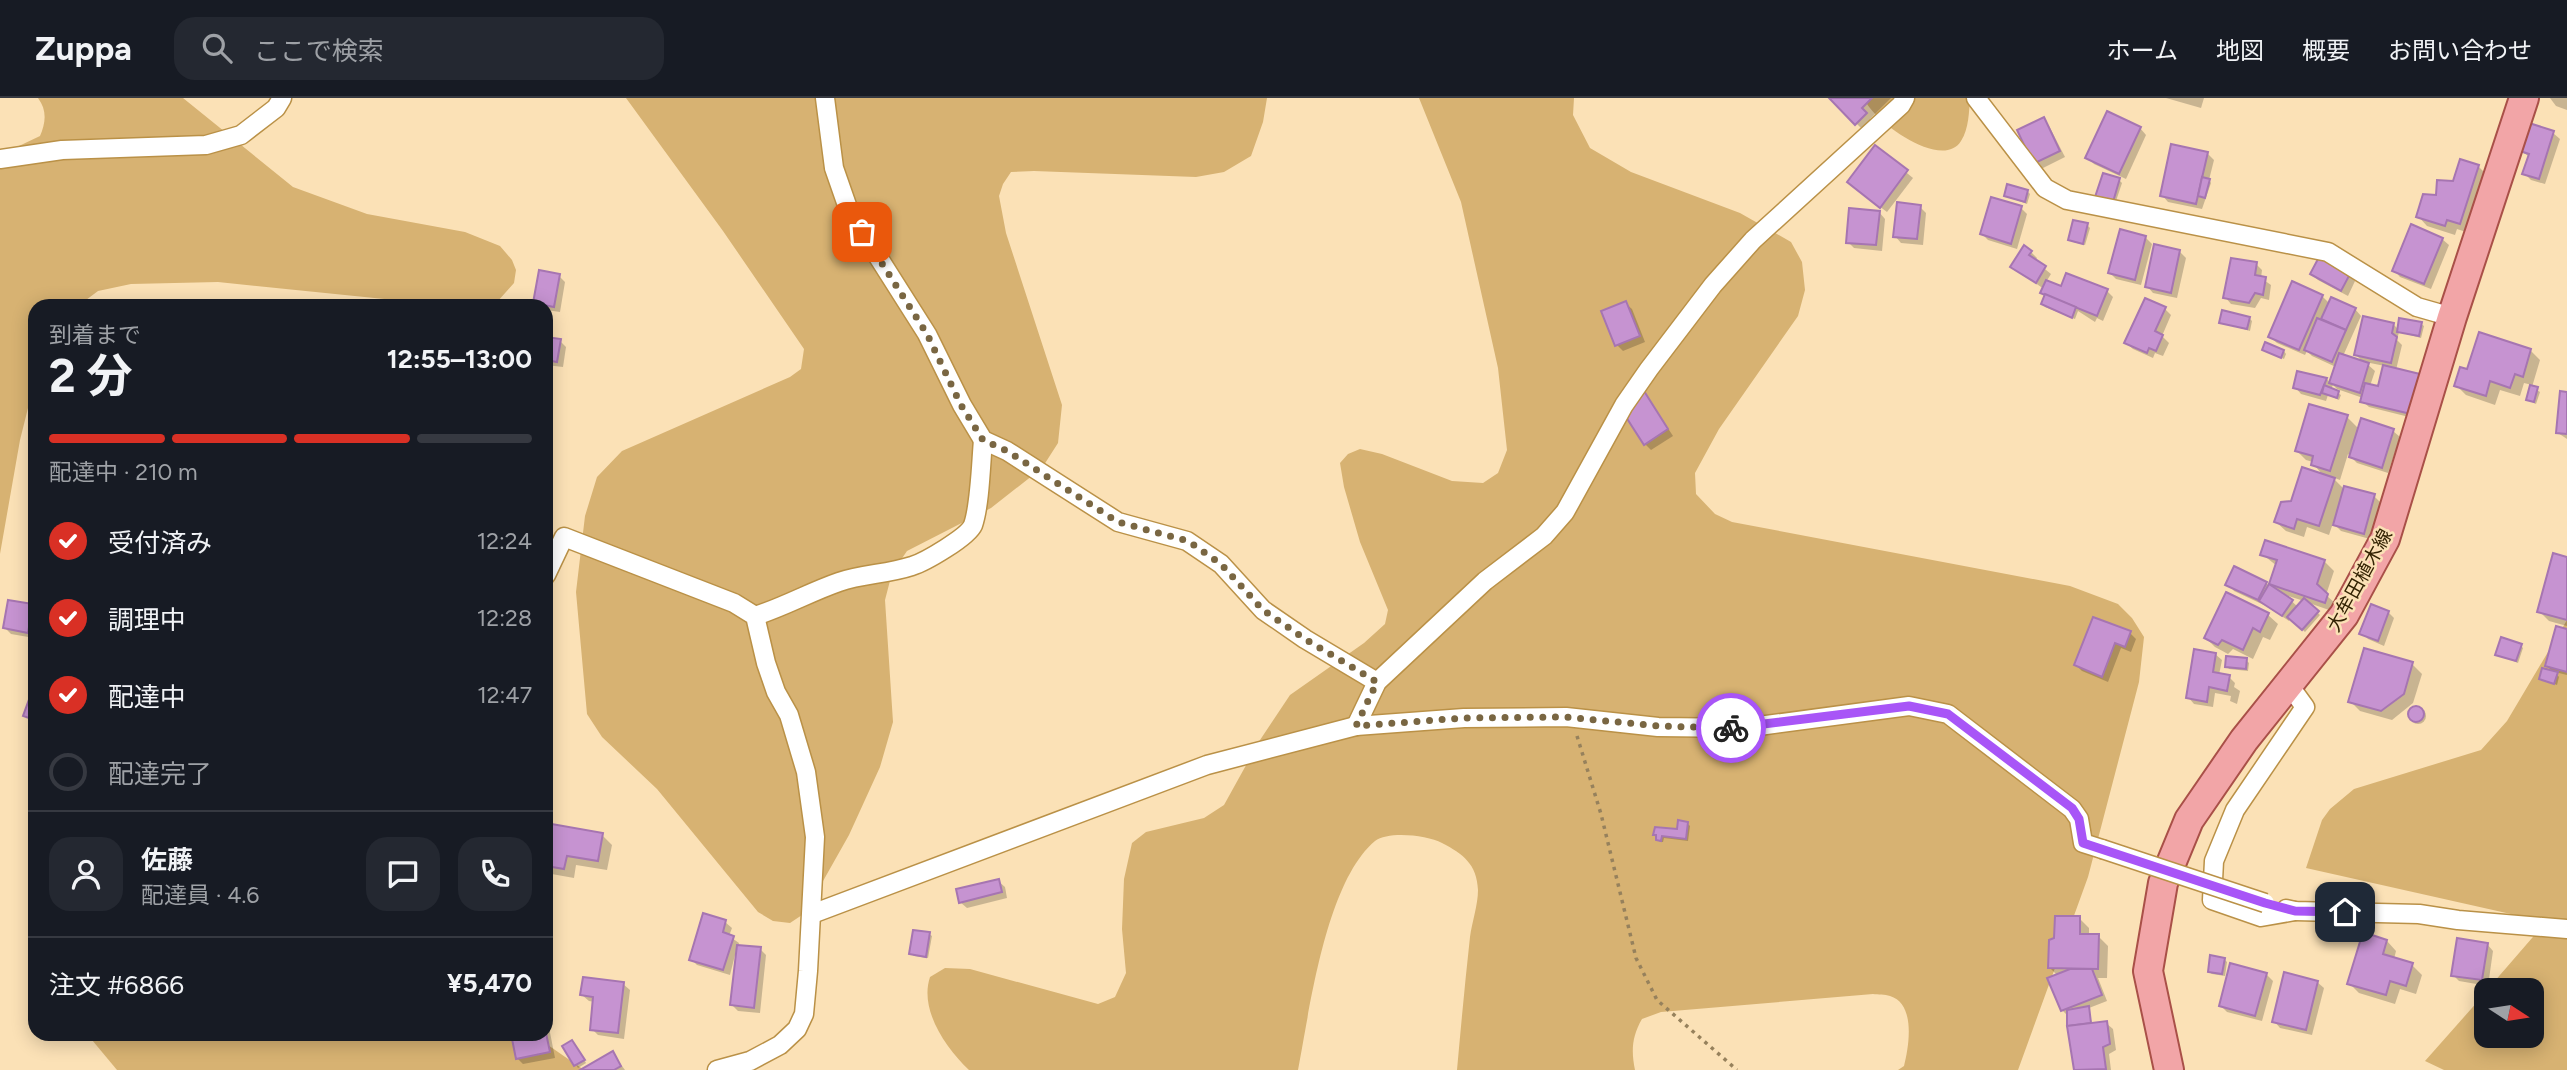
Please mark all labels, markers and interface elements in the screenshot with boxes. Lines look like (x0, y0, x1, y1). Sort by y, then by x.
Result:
search box (174, 17, 664, 80)
text: Zuppa (35, 29, 132, 68)
icon: search (198, 29, 236, 67)
text: ここで検索 (254, 35, 384, 67)
text: ホーム (2107, 36, 2178, 65)
text: 地図 (2216, 36, 2264, 65)
text: 概要 (2302, 36, 2350, 65)
text: お問い合わせ (2388, 36, 2532, 65)
pin (832, 202, 892, 262)
icon: bag (843, 213, 881, 251)
text: 到着まで (49, 321, 141, 349)
text: 12:55–13:00 (387, 343, 532, 375)
text: 2 分 (49, 348, 133, 404)
text: 配達中 · 210 m (49, 458, 198, 486)
icon: check (49, 522, 87, 560)
street label: 大牟田植木線 (2322, 525, 2397, 636)
text: 受付済み (108, 527, 212, 559)
text: 12:24 (477, 527, 532, 555)
icon: check (49, 599, 87, 637)
text: 調理中 (108, 604, 186, 636)
text: 12:28 (477, 604, 532, 632)
icon: check (49, 676, 87, 714)
text: 配達中 (108, 681, 186, 713)
text: 12:47 (477, 681, 532, 709)
courier (1696, 693, 1766, 763)
icon: bike (1712, 709, 1750, 747)
text: 配達完了 (108, 758, 212, 790)
button: person (49, 837, 123, 911)
button: chat (366, 837, 440, 911)
button: phone (458, 837, 532, 911)
text: 佐藤 (141, 844, 193, 876)
text: 配達員 · 4.6 (141, 881, 259, 909)
pin (2315, 882, 2375, 942)
icon: home (2326, 893, 2364, 931)
text: ¥5,470 (447, 967, 532, 999)
text: 注文 #6866 (49, 969, 184, 1001)
north arrow (2474, 978, 2544, 1048)
map controls (2474, 978, 2544, 1048)

